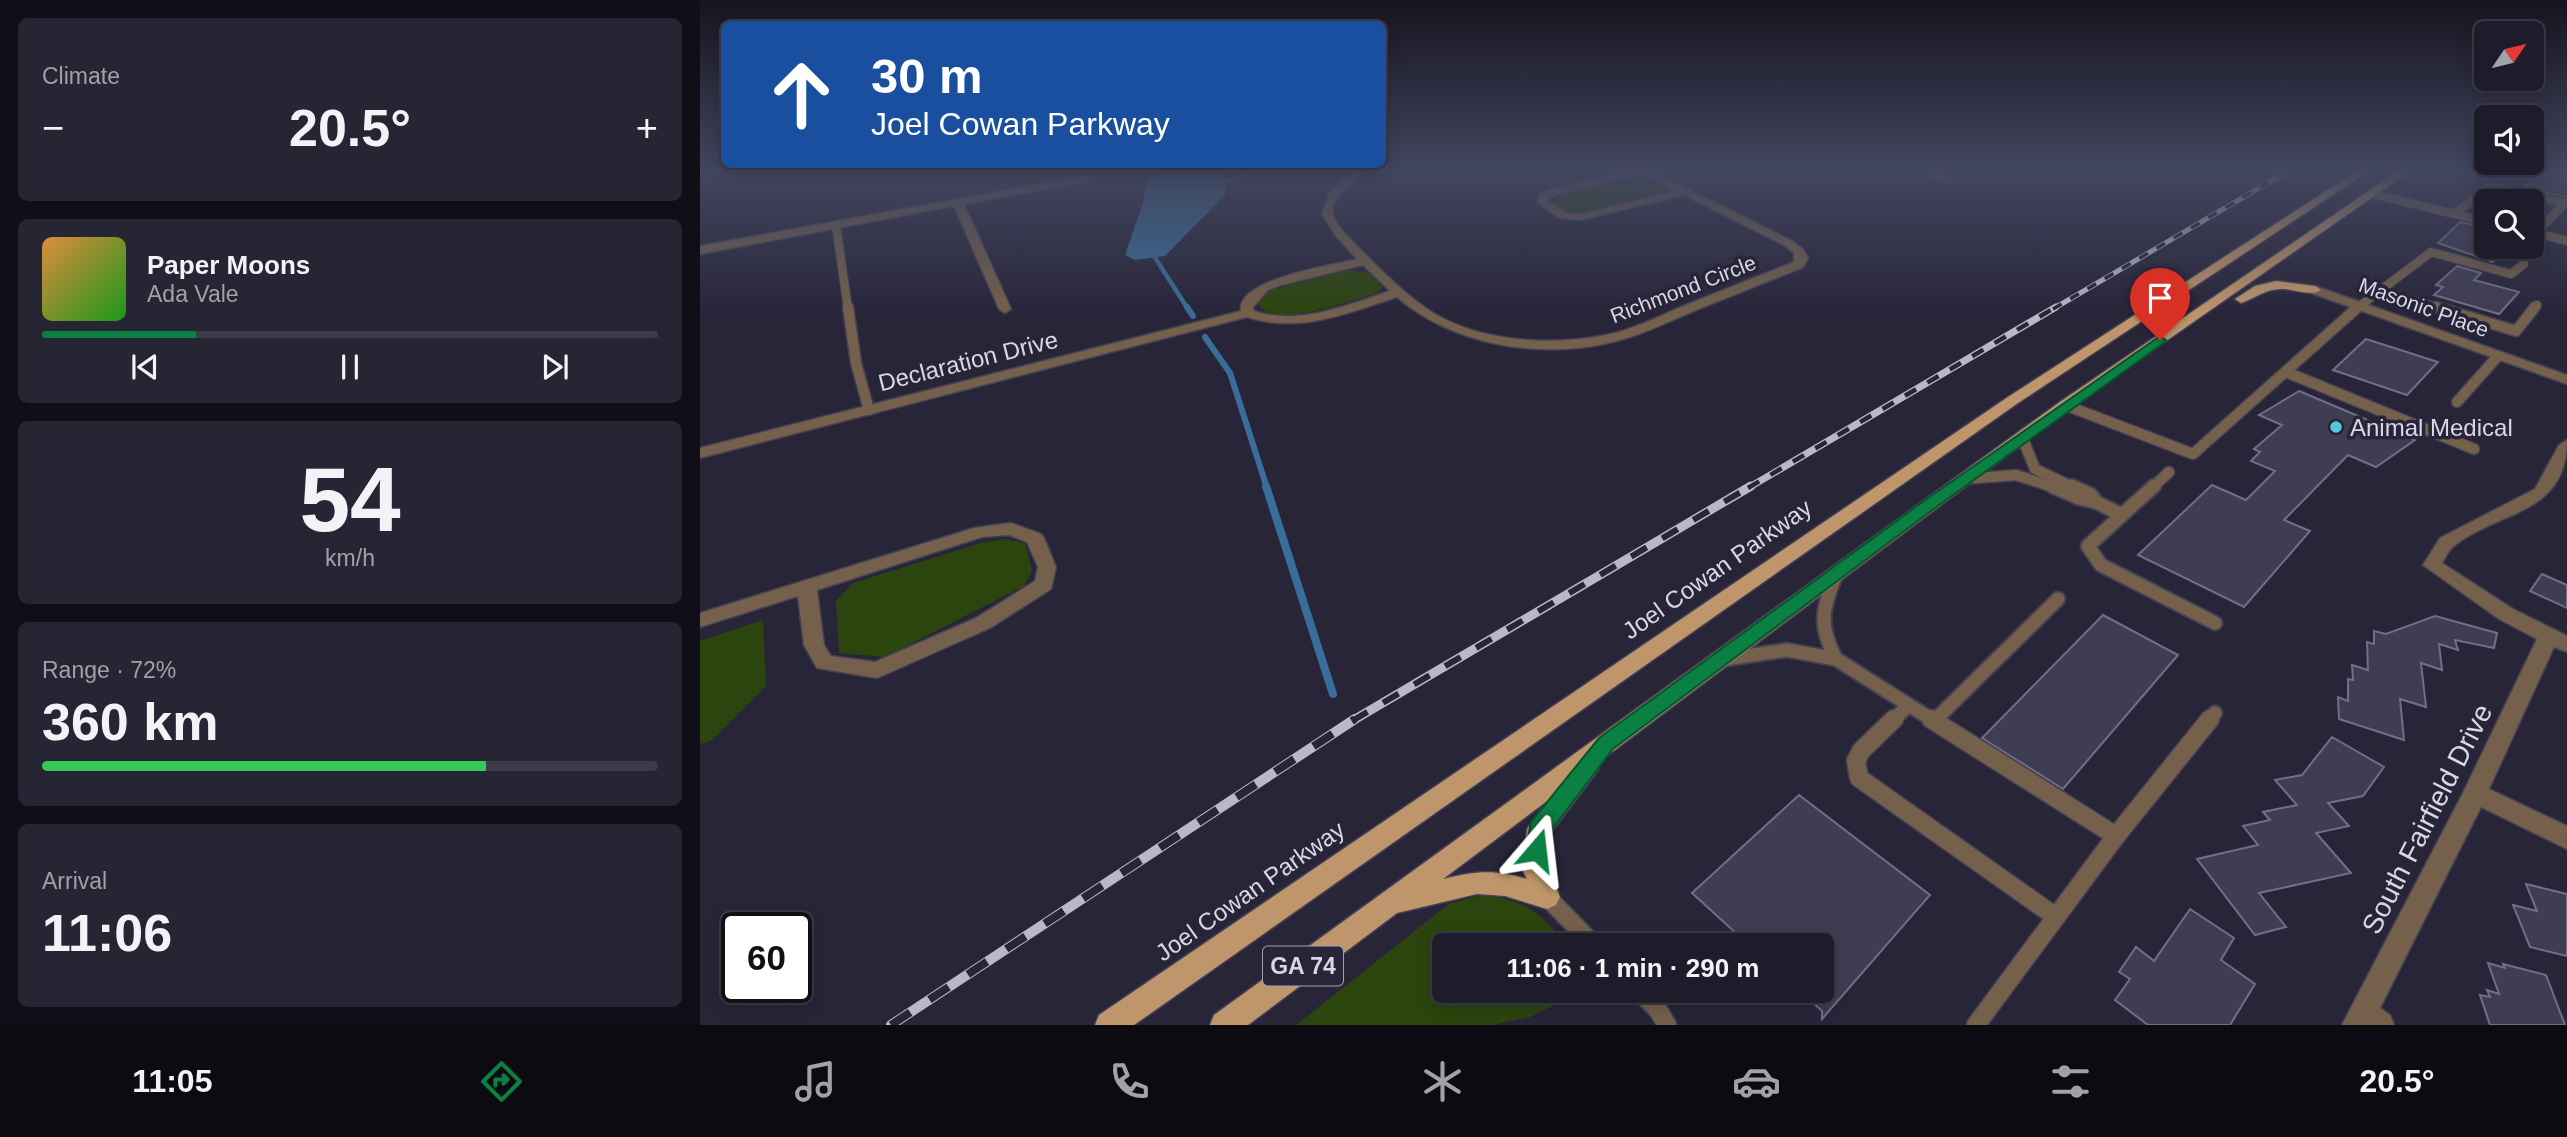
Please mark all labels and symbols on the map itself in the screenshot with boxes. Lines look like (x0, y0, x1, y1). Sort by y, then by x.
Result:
north arrow (2474, 21, 2544, 91)
street label: Richmond Circle (1607, 251, 1759, 327)
pin (2130, 268, 2190, 340)
street label: Masonic Place (2356, 273, 2492, 341)
street label: Declaration Drive (875, 326, 1061, 396)
place label: Animal Medical (2350, 414, 2513, 441)
marker: Animal Medical (2328, 419, 2344, 435)
street label: Joel Cowan Parkway (1617, 494, 1817, 644)
street label: South Fairfield Drive (2356, 699, 2498, 939)
position arrow (1500, 813, 1574, 887)
street label: Joel Cowan Parkway (1150, 816, 1350, 966)
speed limit sign: 60 (721, 912, 812, 1003)
road number: GA 74 (1263, 946, 1343, 986)

